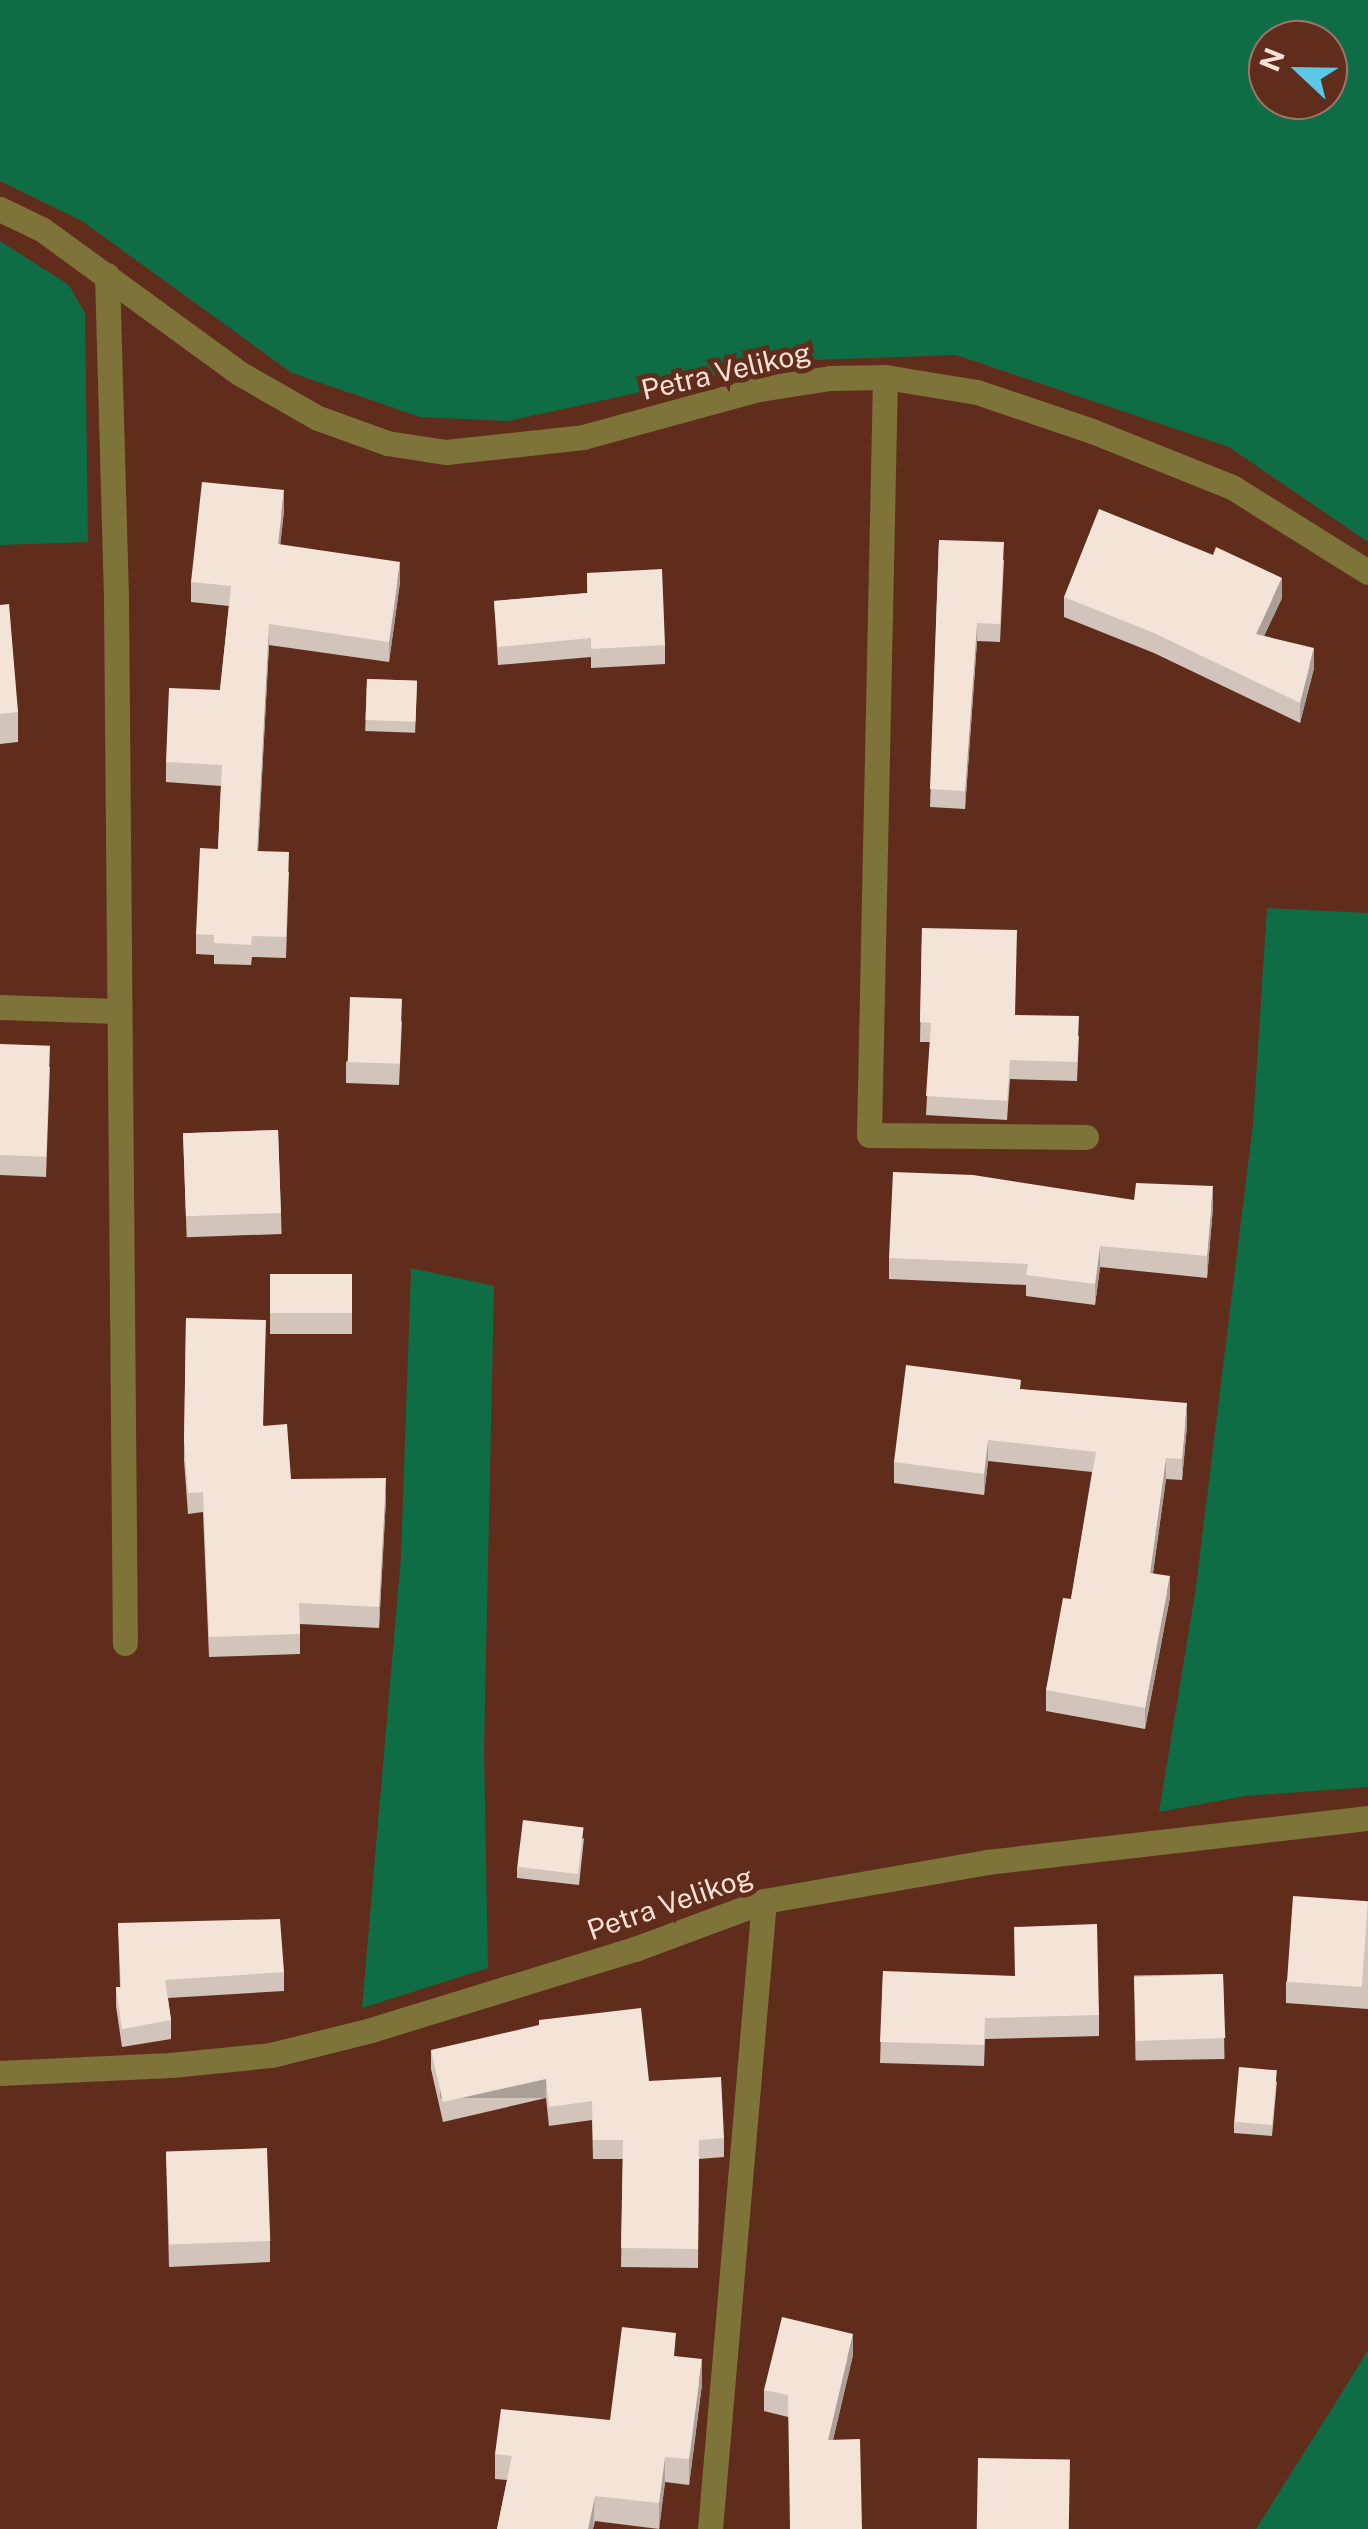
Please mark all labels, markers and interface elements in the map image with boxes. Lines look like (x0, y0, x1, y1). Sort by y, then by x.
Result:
north arrow (1248, 20, 1348, 120)
text: N (1252, 43, 1291, 76)
street label: Petra Velikog (638, 335, 814, 407)
street label: Petra Velikog (582, 1859, 758, 1947)

